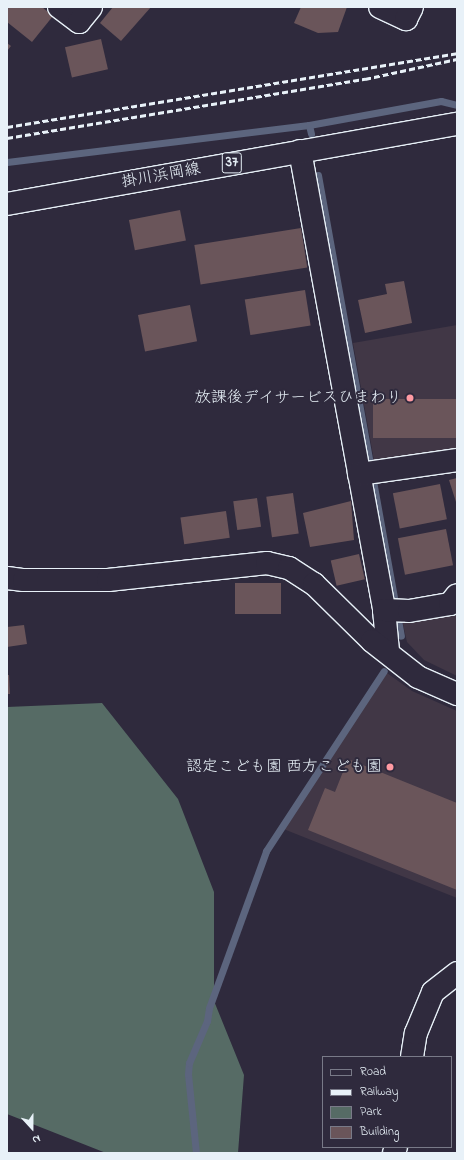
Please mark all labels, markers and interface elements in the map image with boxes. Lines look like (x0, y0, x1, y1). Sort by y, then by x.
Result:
road number: 37 (221, 150, 243, 176)
street label: 掛川浜岡線 (120, 160, 202, 192)
place label: 放課後デイサービスひまわり (194, 388, 402, 408)
marker: 放課後デイサービスひまわり (405, 393, 415, 403)
place label: 認定こども園 西方こども園 (186, 757, 382, 777)
marker: 認定こども園 西方こども園 (385, 762, 395, 772)
legend (322, 1056, 452, 1148)
text: Road (360, 1063, 386, 1081)
text: Railway (360, 1083, 398, 1101)
text: Park (360, 1103, 382, 1121)
north arrow (12, 1108, 52, 1148)
text: Building (360, 1123, 399, 1141)
text: N (30, 1130, 43, 1148)

